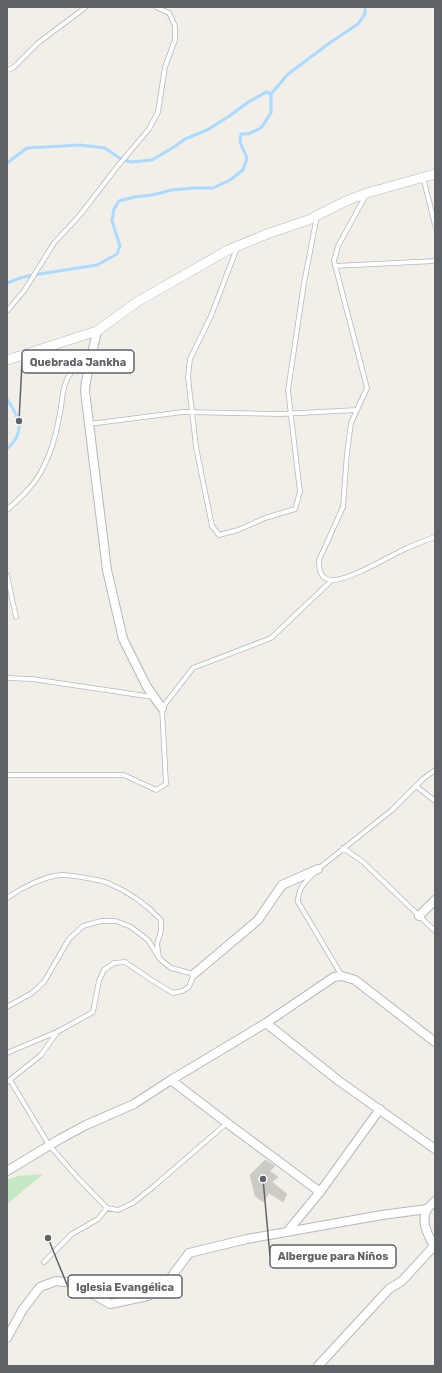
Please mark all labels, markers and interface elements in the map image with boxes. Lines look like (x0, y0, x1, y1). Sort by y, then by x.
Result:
callout: Quebrada Jankha (22, 350, 134, 373)
text: Quebrada Jankha (30, 356, 126, 369)
callout: Albergue para Niños (270, 1245, 396, 1268)
text: Albergue para Niños (278, 1250, 388, 1263)
callout: Iglesia Evangélica (68, 1275, 182, 1298)
text: Iglesia Evangélica (76, 1281, 174, 1294)

